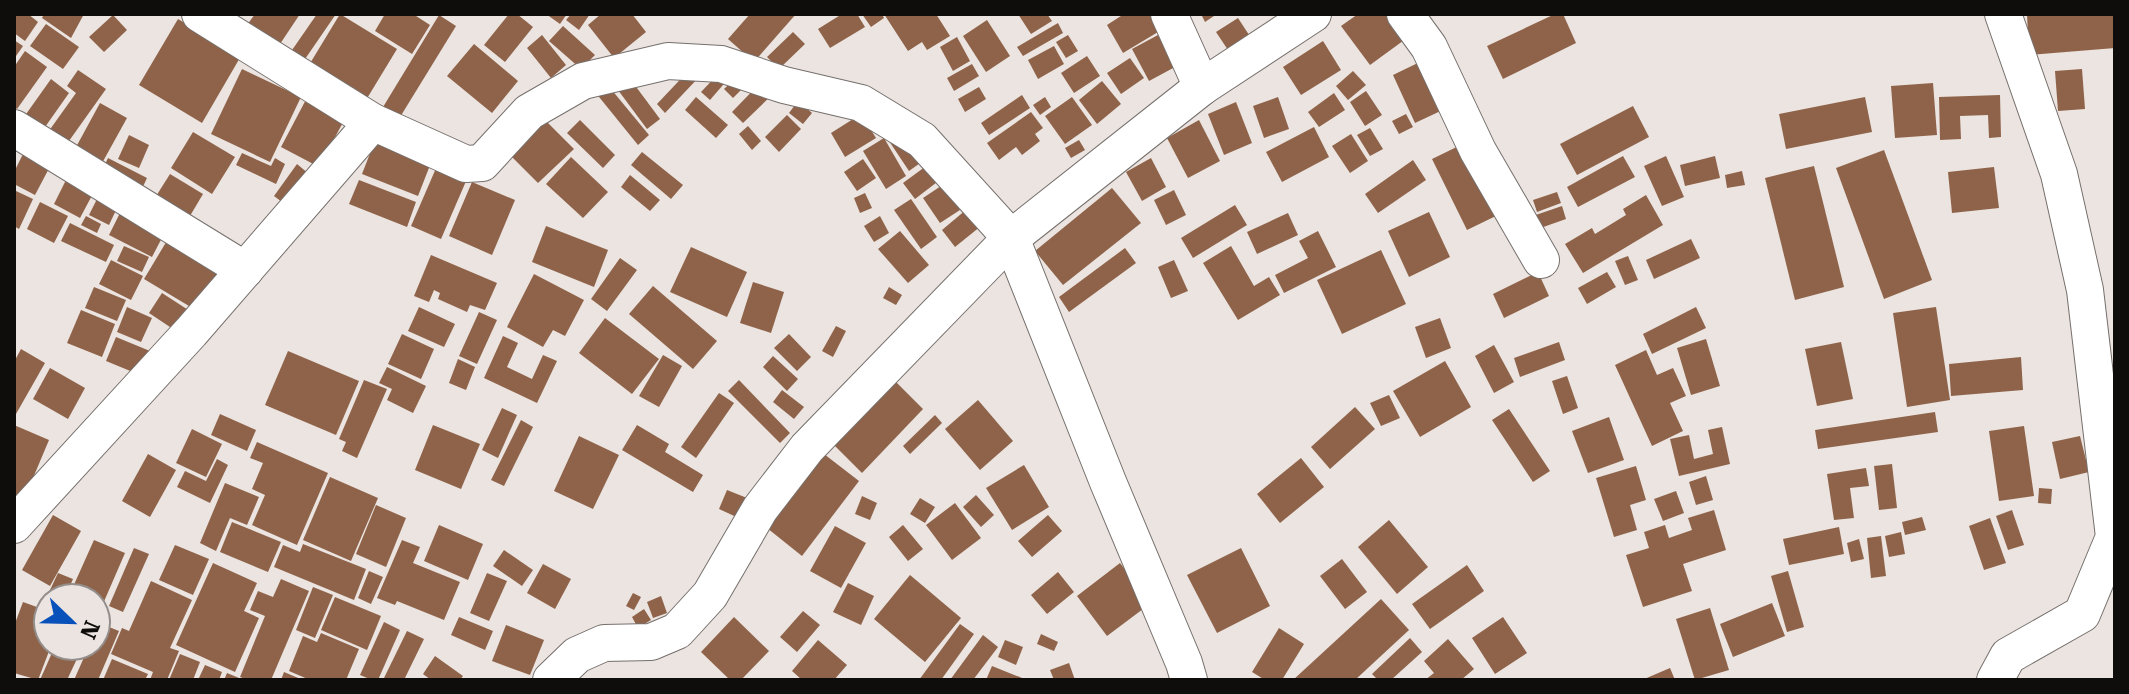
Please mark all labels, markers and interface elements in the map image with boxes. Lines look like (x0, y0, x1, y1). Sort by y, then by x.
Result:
north arrow (32, 582, 112, 662)
text: N (75, 617, 105, 642)

